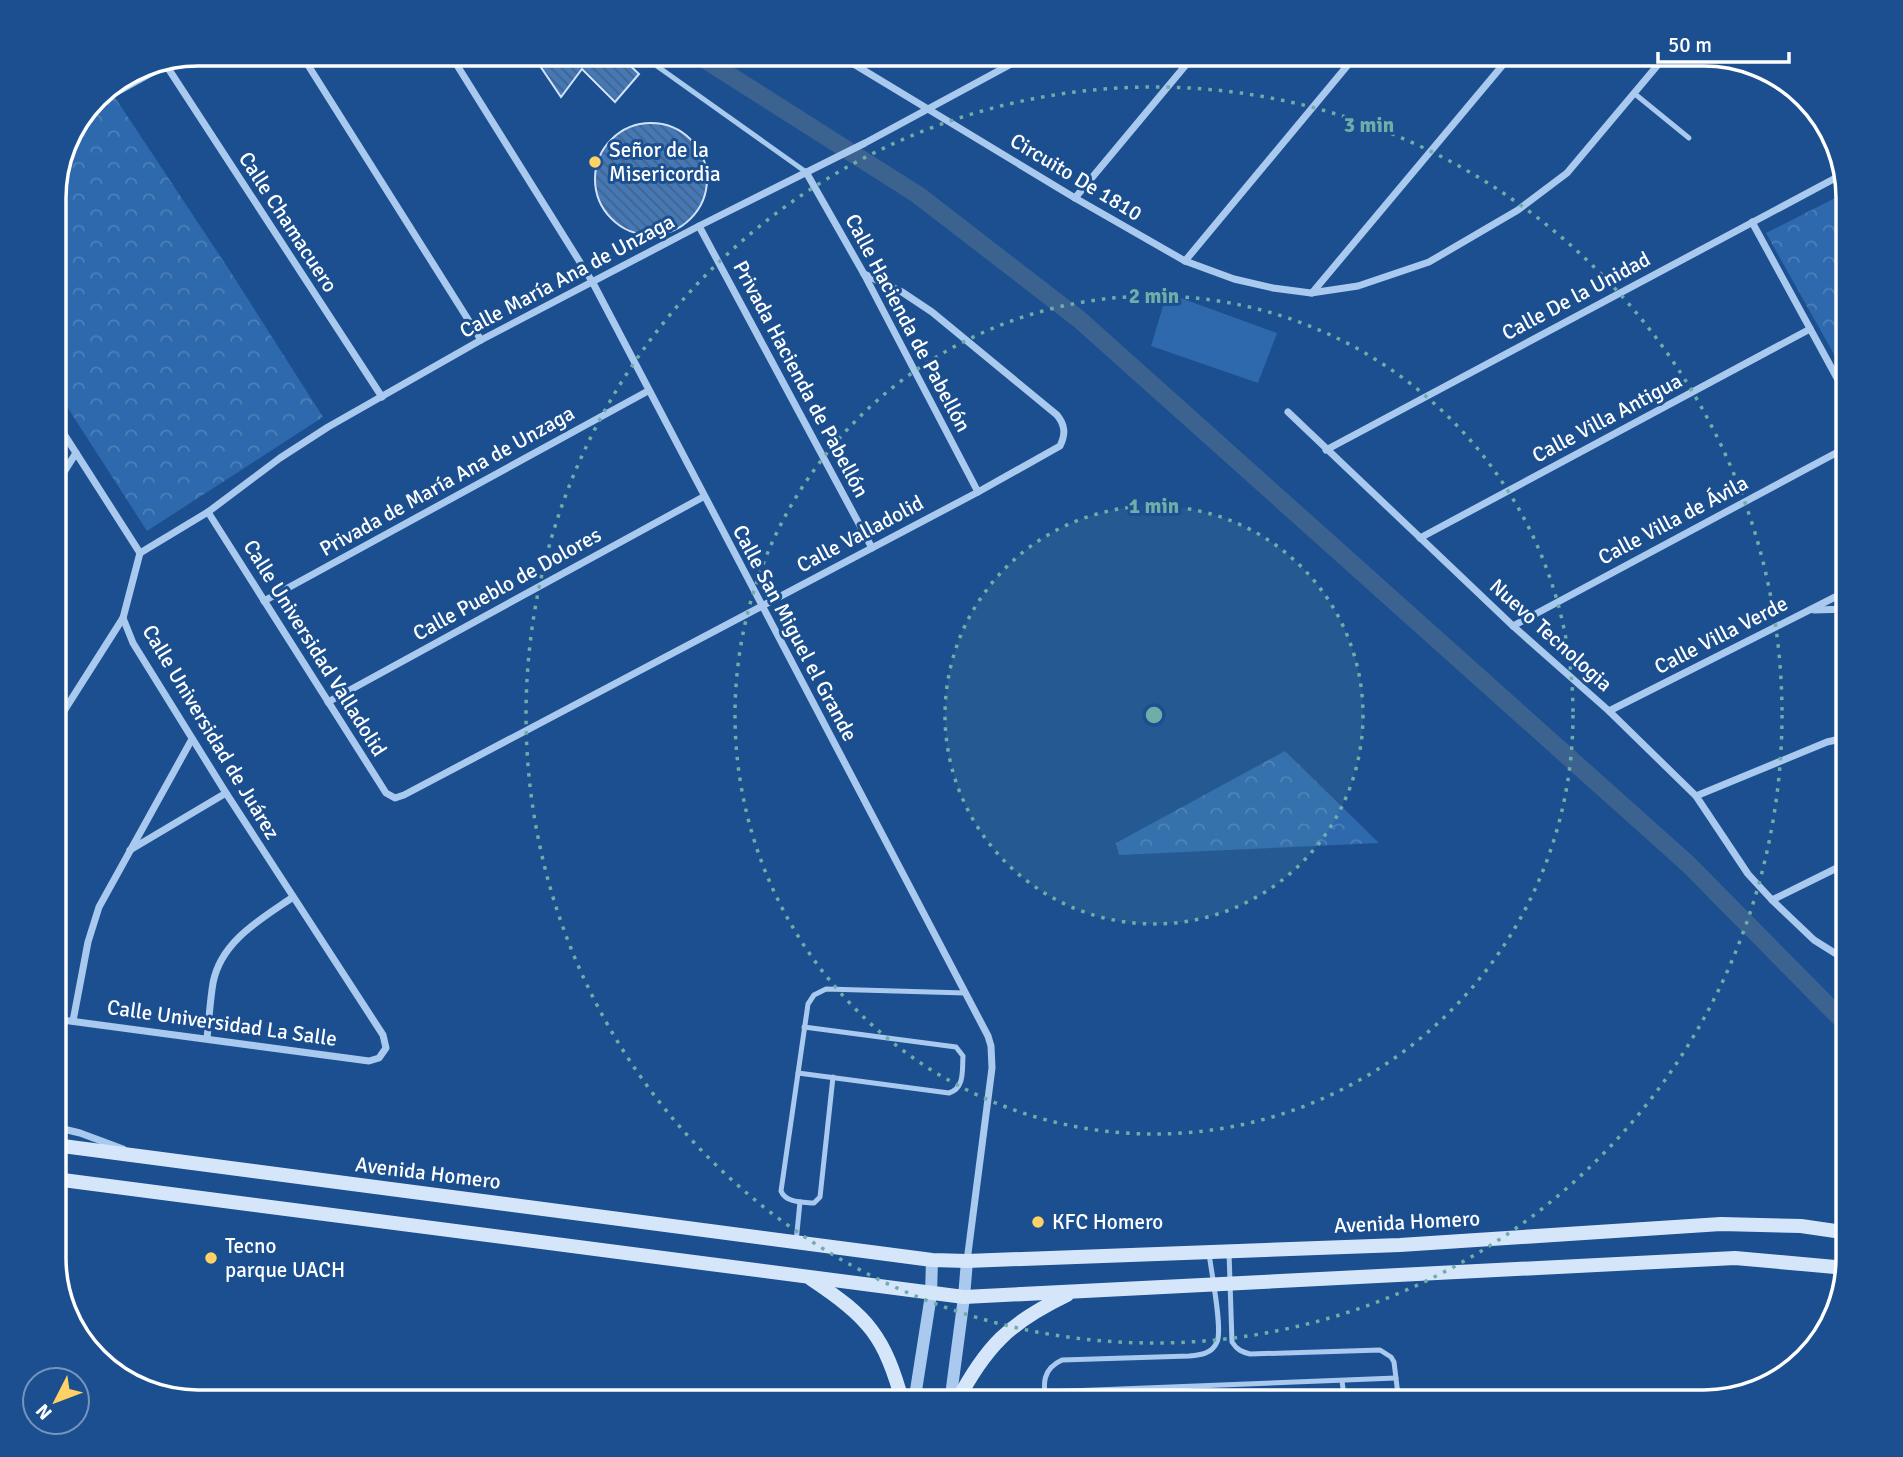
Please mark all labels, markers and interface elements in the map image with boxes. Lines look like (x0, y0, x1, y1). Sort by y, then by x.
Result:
scale bar (1658, 21, 1789, 65)
text: 50 m (1668, 32, 1712, 58)
text: 3 min (1344, 112, 1394, 138)
street label: Circuito De 1810 (1005, 127, 1147, 227)
place label: Señor de la Misericordia (609, 137, 721, 187)
street label: Calle Chamacuero (233, 147, 343, 297)
marker: Señor de la Misericordia (587, 154, 603, 170)
street label: Calle María Ana de Unzaga (455, 208, 679, 344)
street label: Calle Hacienda de Pabellón (839, 209, 977, 437)
street label: Calle De la Unidad (1497, 246, 1655, 346)
street label: Privada Hacienda de Pabellón (727, 256, 875, 502)
text: 2 min (1129, 283, 1179, 309)
street label: Calle Villa Antigua (1528, 368, 1686, 468)
street label: Privada de María Ana de Unzaga (315, 400, 579, 562)
street label: Calle Villa de Ávila (1594, 470, 1752, 570)
street label: Calle Valladolid (792, 490, 928, 578)
text: 1 min (1129, 493, 1179, 519)
street label: Calle San Miguel el Grande (727, 520, 863, 746)
street label: Calle Pueblo de Dolores (408, 521, 606, 647)
street label: Calle Universidad Valladolid (238, 535, 392, 761)
street label: Nuevo Tecnologia (1484, 573, 1618, 697)
street label: Calle Villa Verde (1650, 590, 1792, 680)
street label: Calle Universidad de Juárez (136, 620, 286, 844)
centre of rings (1142, 703, 1166, 727)
street label: Calle Universidad La Salle (105, 994, 339, 1052)
street label: Avenida Homero (354, 1151, 502, 1195)
street label: Avenida Homero (1333, 1205, 1481, 1239)
place label: KFC Homero (1052, 1209, 1163, 1235)
marker: KFC Homero (1030, 1214, 1046, 1230)
place label: Tecno parque UACH (225, 1233, 345, 1283)
marker: Tecno parque UACH (203, 1250, 219, 1266)
north arrow (21, 1366, 91, 1436)
text: N (31, 1399, 57, 1425)

